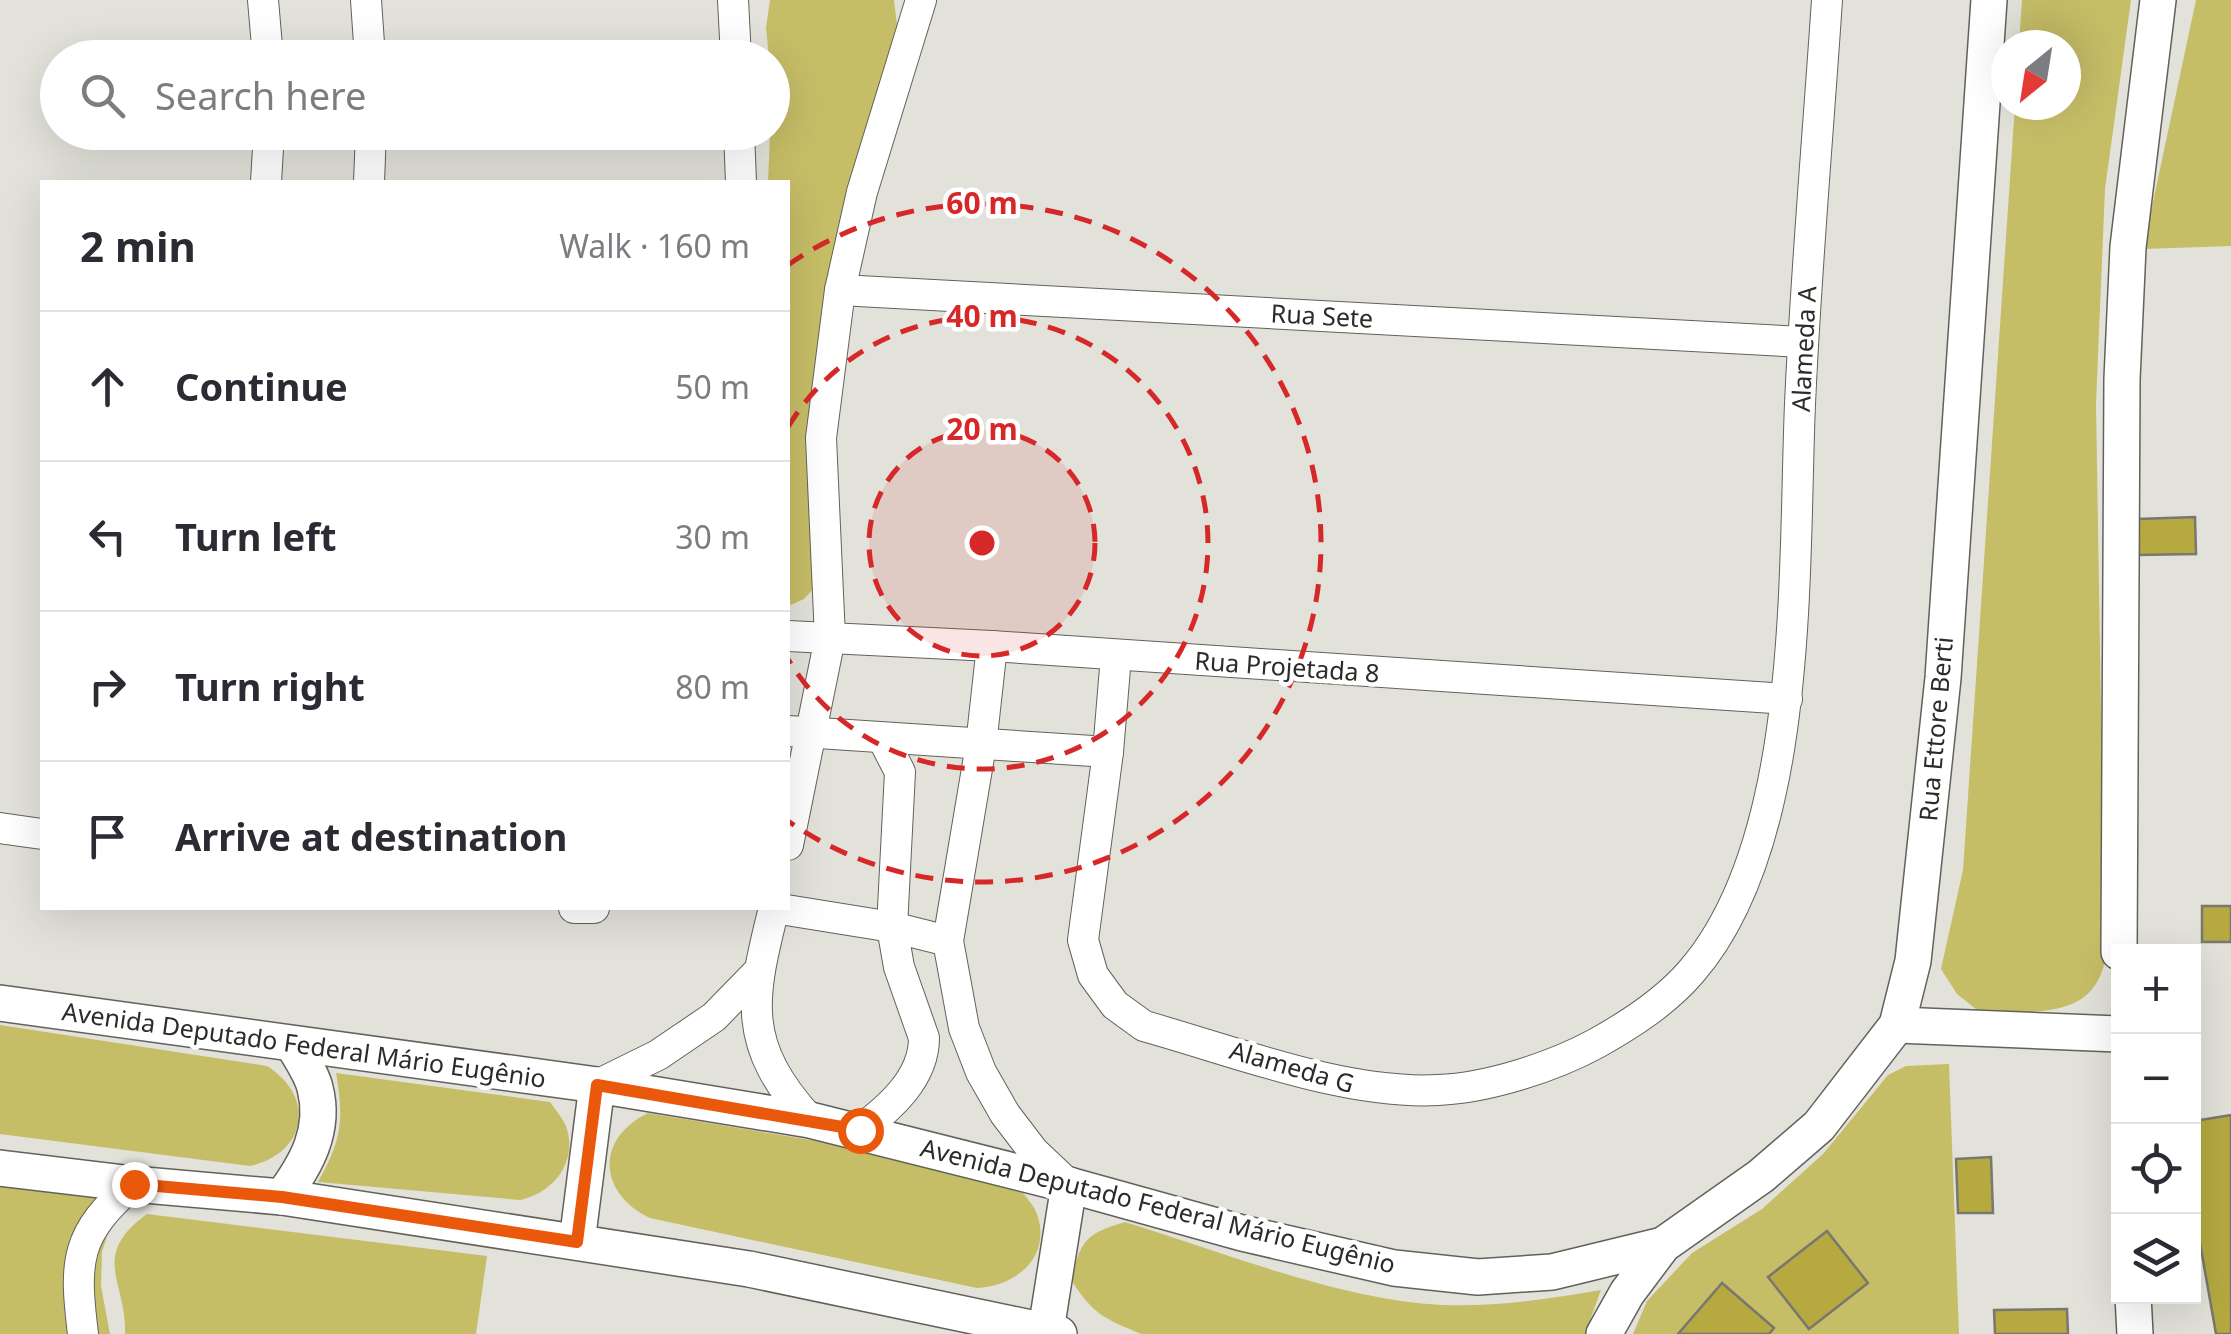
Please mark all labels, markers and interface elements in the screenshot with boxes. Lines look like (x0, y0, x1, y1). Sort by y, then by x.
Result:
north arrow (1991, 30, 2081, 120)
search box (40, 40, 790, 150)
icon: search (75, 68, 130, 123)
text: Search here (155, 69, 366, 121)
text: 60 m (946, 182, 1018, 223)
text: 2 min (80, 217, 196, 274)
text: Walk · 160 m (559, 224, 750, 267)
street label: Alameda A (1783, 285, 1823, 413)
text: 40 m (946, 295, 1018, 336)
street label: Rua Sete (1270, 295, 1374, 335)
icon: ahead (80, 359, 135, 414)
text: Continue (175, 360, 348, 412)
text: 50 m (675, 365, 750, 408)
text: 20 m (946, 408, 1018, 449)
icon: left (80, 509, 135, 564)
text: Turn left (175, 510, 337, 562)
text: 30 m (675, 515, 750, 558)
centre of rings (964, 525, 1000, 561)
street label: Rua Ettore Berti (1910, 635, 1960, 823)
street label: Rua Projetada 8 (1193, 643, 1381, 689)
icon: right (80, 659, 135, 714)
text: Turn right (175, 660, 365, 712)
text: 80 m (675, 665, 750, 708)
icon: arrive (80, 809, 135, 864)
text: Arrive at destination (175, 810, 567, 862)
map controls (2111, 944, 2201, 1304)
button: + (2111, 944, 2201, 1034)
street label: Avenida Deputado Federal Mário Eugênio (60, 993, 548, 1095)
street label: Alameda G (1226, 1032, 1358, 1100)
button: − (2111, 1034, 2201, 1124)
route start (838, 1108, 884, 1154)
button: locate (2111, 1124, 2201, 1214)
street label: Avenida Deputado Federal Mário Eugênio (917, 1129, 1399, 1281)
route end (112, 1162, 158, 1208)
button: layers (2111, 1214, 2201, 1304)

